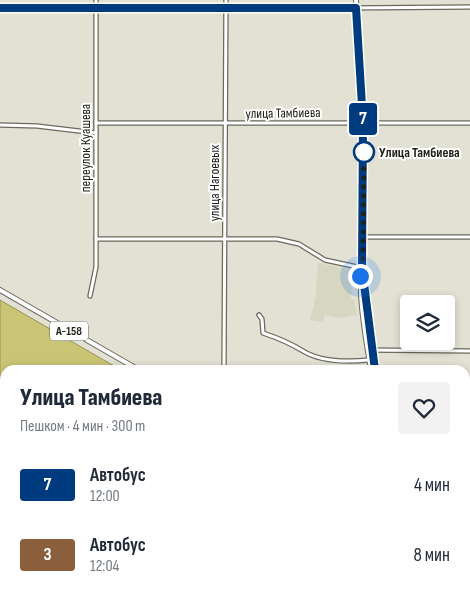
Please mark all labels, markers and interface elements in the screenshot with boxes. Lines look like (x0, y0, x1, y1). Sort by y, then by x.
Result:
line badge: 7 (347, 103, 379, 135)
street label: переулок Куашева (77, 104, 94, 192)
street label: улица Тамбиева (245, 104, 321, 122)
text: 7 (359, 108, 367, 129)
marker: Улица Тамбиева (353, 141, 375, 163)
street label: улица Нагоевых (206, 144, 223, 221)
place label: Улица Тамбиева (379, 144, 460, 161)
your location (348, 264, 373, 289)
map controls (400, 295, 455, 350)
button: layers (400, 295, 455, 350)
road number: А-158 (50, 322, 88, 341)
button: heart (398, 382, 450, 434)
text: Улица Тамбиева (20, 383, 162, 412)
text: Пешком · 4 мин · 300 m (20, 417, 145, 436)
text: Автобус (90, 464, 146, 487)
text: 7 (44, 474, 51, 495)
text: 4 мин (414, 474, 450, 497)
text: 12:00 (90, 487, 120, 506)
text: Автобус (90, 534, 146, 557)
text: 3 (43, 544, 52, 565)
text: 8 мин (414, 544, 450, 567)
text: 12:04 (90, 557, 119, 576)

